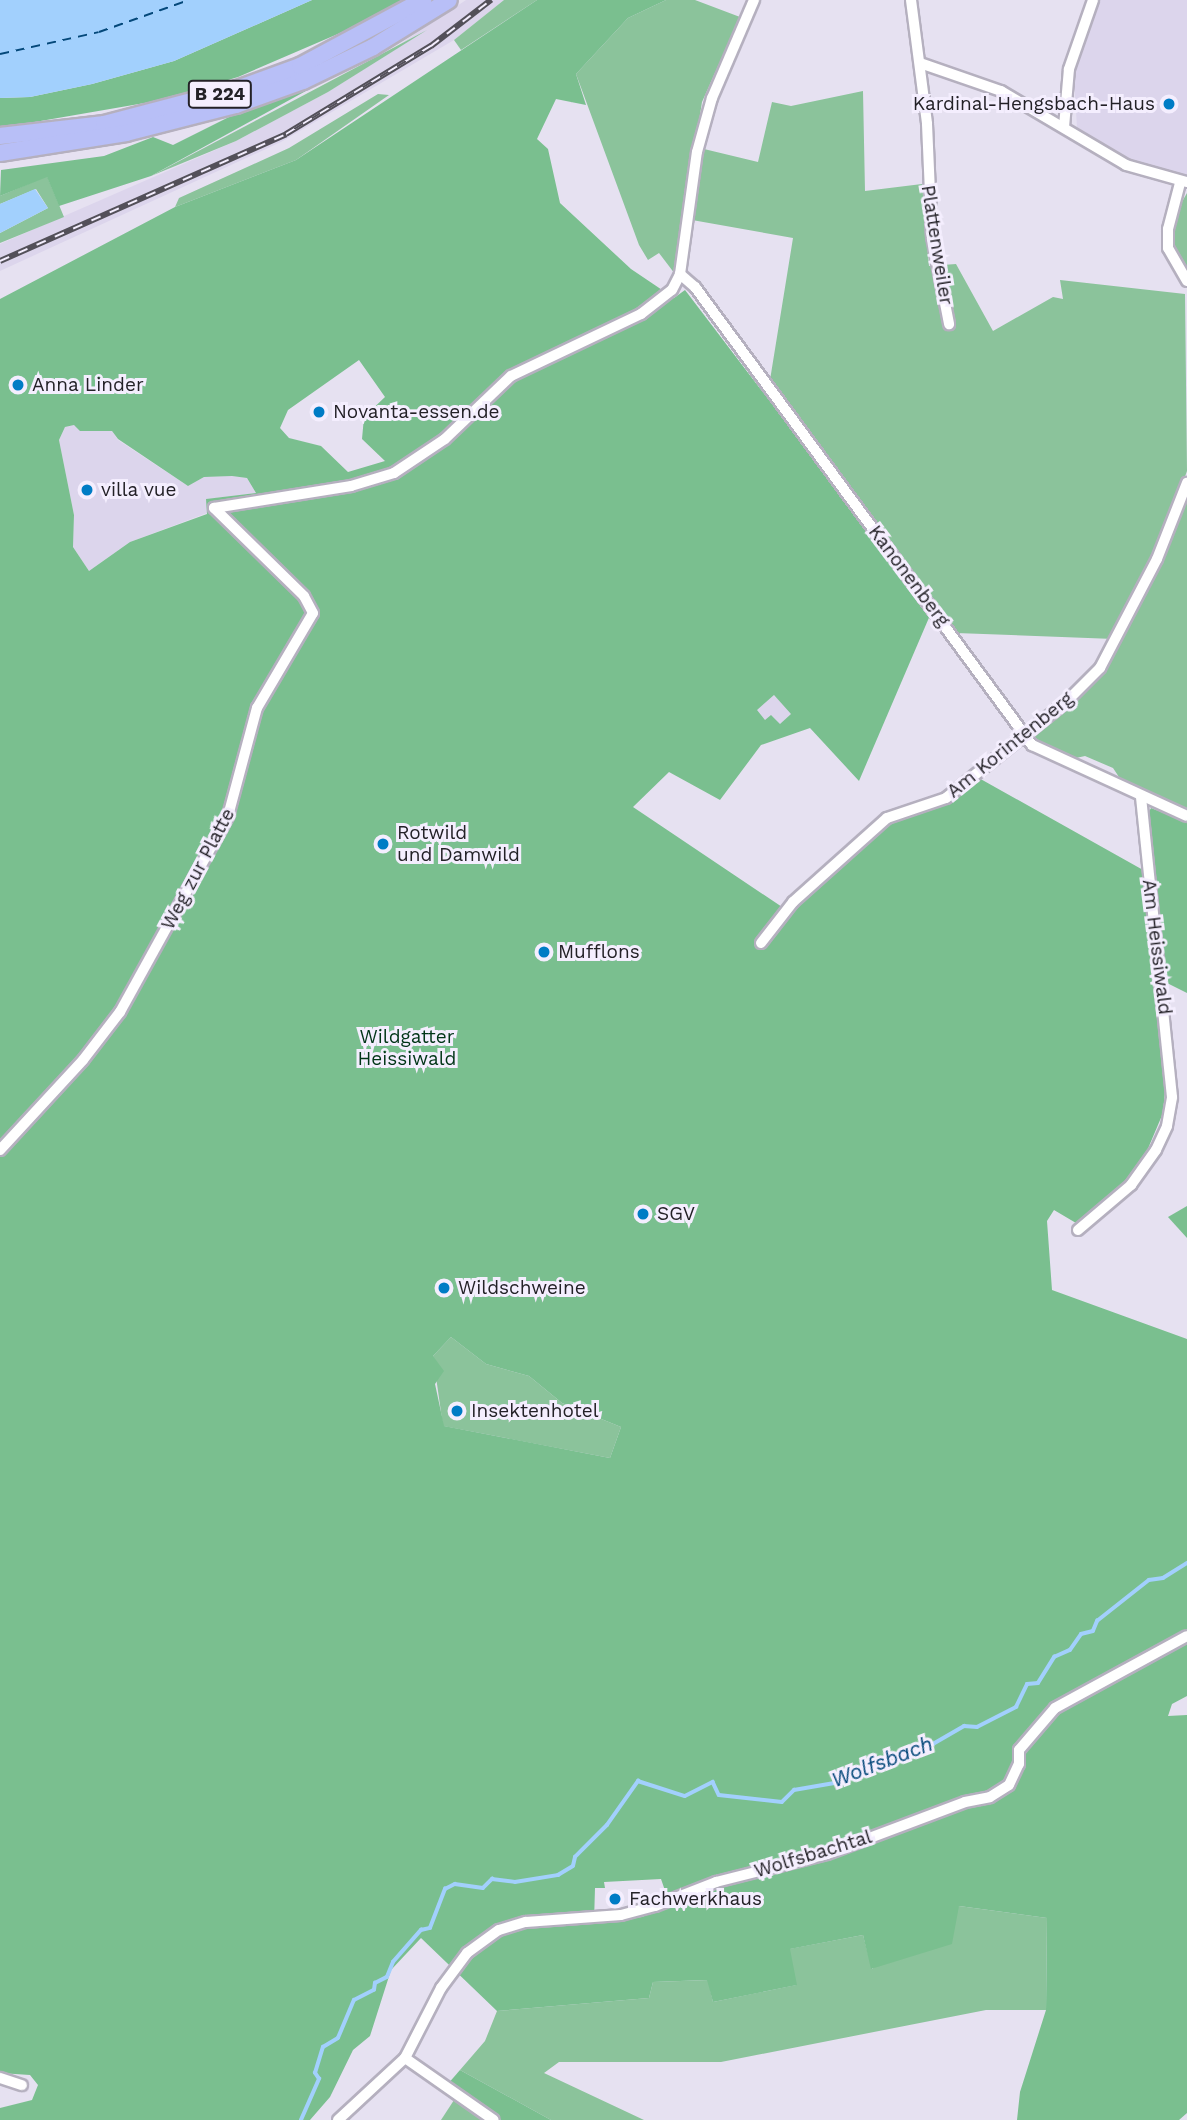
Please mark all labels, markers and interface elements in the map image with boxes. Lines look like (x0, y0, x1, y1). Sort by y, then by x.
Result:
road number: B 224 (187, 80, 253, 108)
place label: Kardinal-Hengsbach-Haus (913, 93, 1155, 115)
marker: Kardinal-Hengsbach-Haus (1161, 96, 1177, 112)
street label: Plattenweiler (916, 183, 958, 307)
place label: Anna Linder (32, 374, 144, 396)
marker: Anna Linder (10, 377, 26, 393)
place label: Novanta-essen.de (333, 401, 500, 423)
marker: Novanta-essen.de (311, 404, 327, 420)
place label: villa vue (101, 479, 177, 501)
marker: villa vue (79, 482, 95, 498)
street label: Kanonenberg (864, 521, 954, 631)
street label: Am Korintenberg (942, 687, 1078, 803)
street label: Weg zur Platte (156, 804, 240, 934)
place label: Rotwild und Damwild (397, 822, 520, 866)
marker: Rotwild und Damwild (375, 836, 391, 852)
street label: Am Heissiwald (1137, 878, 1177, 1016)
place label: Mufflons (558, 941, 640, 963)
marker: Mufflons (536, 944, 552, 960)
park label: Wildgatter Heissiwald (357, 1026, 457, 1070)
place label: SGV (657, 1203, 695, 1225)
marker: SGV (635, 1206, 651, 1222)
place label: Wildschweine (458, 1277, 586, 1299)
marker: Wildschweine (436, 1280, 452, 1296)
place label: Insektenhotel (471, 1400, 598, 1422)
marker: Insektenhotel (449, 1403, 465, 1419)
water label: Wolfsbach (828, 1731, 936, 1793)
street label: Wolfsbachtal (751, 1825, 875, 1883)
place label: Fachwerkhaus (629, 1888, 762, 1910)
marker: Fachwerkhaus (607, 1891, 623, 1907)

